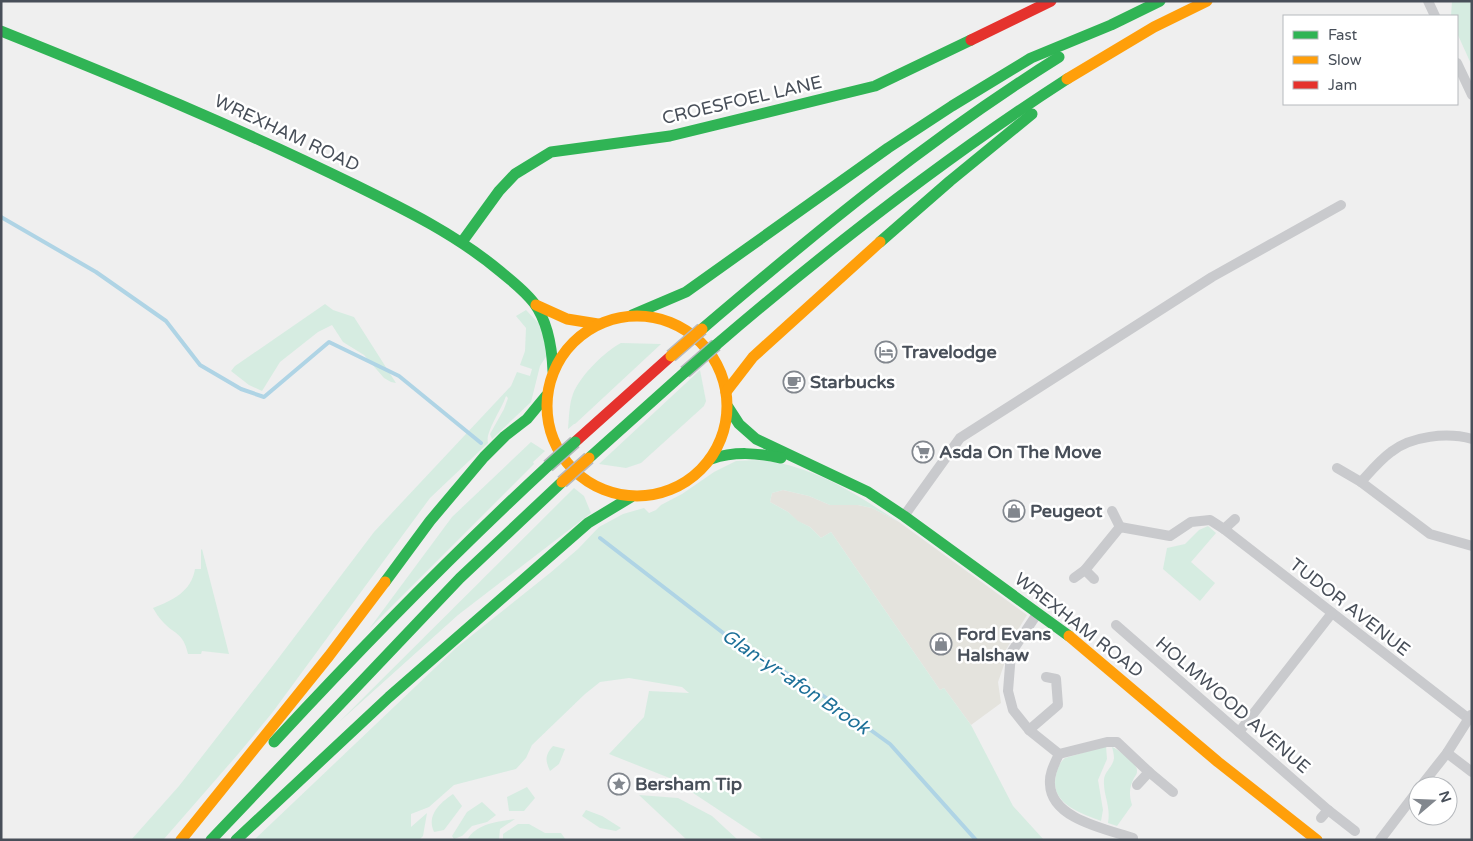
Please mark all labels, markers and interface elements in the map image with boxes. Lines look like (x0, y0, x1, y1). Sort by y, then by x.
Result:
legend (1283, 15, 1458, 105)
text: Fast (1328, 26, 1358, 44)
text: Slow (1328, 51, 1362, 69)
street label: CROESFOEL LANE (660, 71, 824, 129)
text: Jam (1328, 76, 1357, 94)
street label: WREXHAM ROAD (211, 90, 363, 176)
hotel icon: Travelodge (874, 340, 898, 364)
place label: Travelodge (901, 341, 997, 363)
cafe icon: Starbucks (782, 370, 806, 394)
place label: Starbucks (810, 371, 895, 393)
supermarket icon: Asda On The Move (911, 440, 935, 464)
place label: Asda On The Move (939, 441, 1102, 463)
shop icon: Peugeot (1002, 499, 1026, 523)
place label: Peugeot (1030, 500, 1102, 522)
street label: TUDOR AVENUE (1286, 553, 1414, 661)
street label: WREXHAM ROAD (1010, 568, 1148, 682)
place label: Ford Evans Halshaw (957, 623, 1052, 666)
water label: Glan-yr-afon Brook (718, 624, 875, 740)
shop icon: Ford Evans Halshaw (929, 632, 953, 656)
street label: HOLMWOOD AVENUE (1151, 632, 1315, 778)
place icon: Bersham Tip (607, 772, 631, 796)
place label: Bersham Tip (635, 773, 742, 795)
north arrow (1408, 776, 1458, 826)
text: N (1435, 789, 1455, 805)

